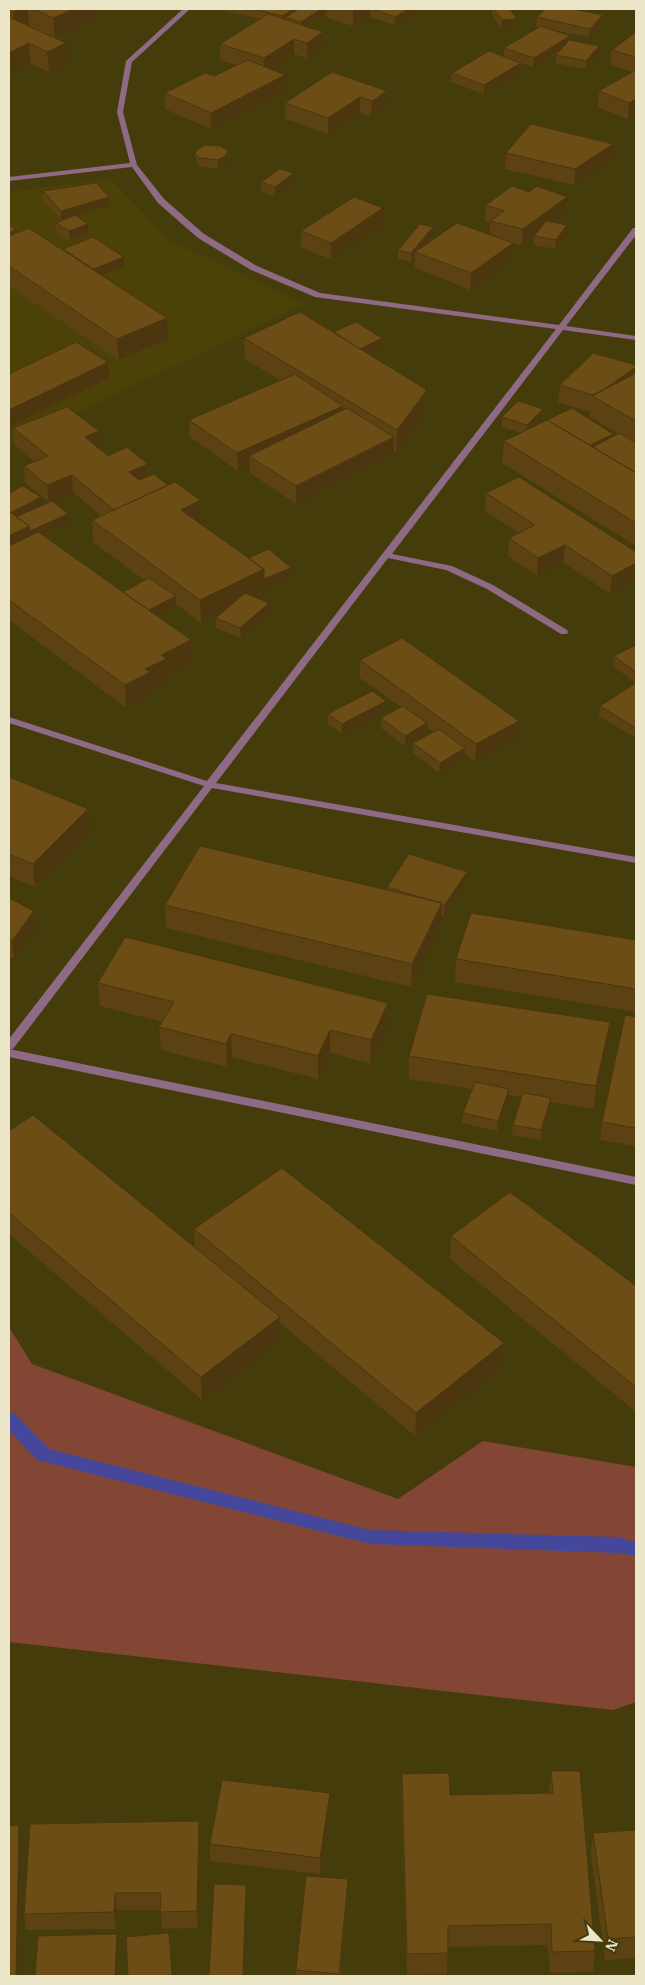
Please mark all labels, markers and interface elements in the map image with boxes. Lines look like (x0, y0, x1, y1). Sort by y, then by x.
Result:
north arrow (575, 1915, 625, 1965)
text: N (601, 1937, 622, 1954)

